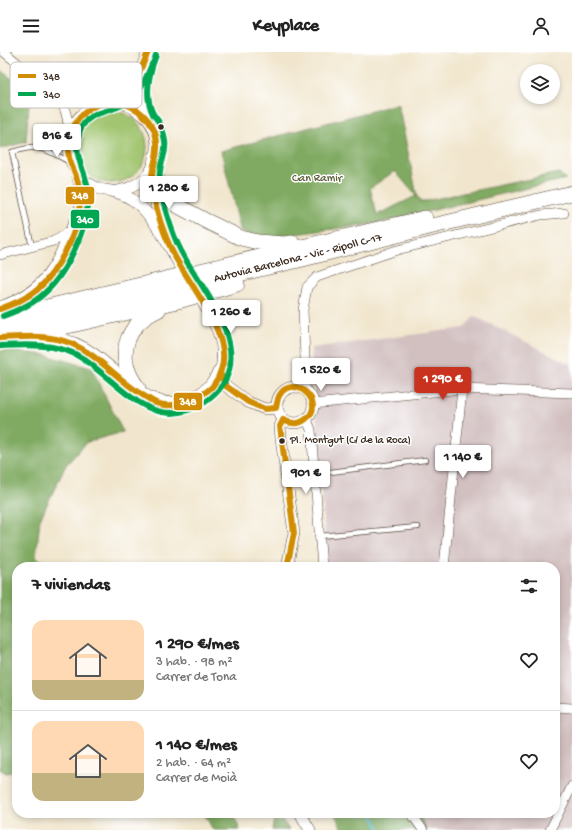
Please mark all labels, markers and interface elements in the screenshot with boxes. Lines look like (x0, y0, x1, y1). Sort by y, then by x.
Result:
icon: menu (20, 15, 42, 37)
icon: person (530, 15, 552, 37)
text: Keyplace (253, 16, 319, 37)
legend (10, 62, 142, 108)
map controls (520, 64, 560, 104)
button: layers (520, 64, 560, 104)
text: 348 (42, 72, 60, 84)
text: 340 (42, 90, 60, 102)
unlabelled marker (156, 122, 166, 132)
pin: 816 € (29, 124, 85, 158)
text: 816 € (42, 129, 72, 144)
park label: Can Ramir (292, 172, 344, 186)
pin: 1 280 € (132, 176, 206, 210)
text: 1 280 € (149, 181, 189, 196)
line badge: 348 (65, 186, 95, 205)
text: 348 (71, 191, 88, 203)
line badge: 340 (70, 209, 100, 229)
text: 340 (75, 215, 94, 227)
street label: Autovia Barcelona - Vic - Ripoll C-17 (213, 231, 384, 287)
pin: 1 260 € (194, 300, 268, 334)
text: 1 260 € (211, 305, 251, 320)
pin: 1 520 € (284, 358, 358, 392)
text: 1 520 € (301, 363, 341, 378)
pin: 1 290 € (406, 367, 480, 401)
text: 1 290 € (423, 372, 463, 387)
line badge: 348 (173, 392, 203, 411)
text: 348 (179, 397, 196, 409)
place label: Pl. Montgut (C/ de la Roca) (289, 435, 411, 447)
marker: Pl. Montgut (C/ de la Roca) (277, 436, 287, 446)
pin: 1 140 € (426, 445, 500, 479)
text: 1 140 € (444, 450, 482, 465)
pin: 901 € (278, 461, 334, 495)
text: 901 € (291, 466, 321, 481)
icon: filters (518, 575, 540, 597)
text: 7 viviendas (32, 576, 110, 596)
text: 1 290 €/mes (156, 635, 239, 655)
icon: home (64, 636, 112, 684)
icon: heart (518, 649, 540, 671)
text: 3 hab. · 98 m² (156, 655, 232, 670)
text: Carrer de Tona (156, 670, 236, 685)
text: 1 140 €/mes (156, 736, 237, 756)
icon: home (64, 737, 112, 785)
icon: heart (518, 750, 540, 772)
text: 2 hab. · 64 m² (156, 756, 231, 771)
text: Carrer de Moià (156, 771, 237, 786)

